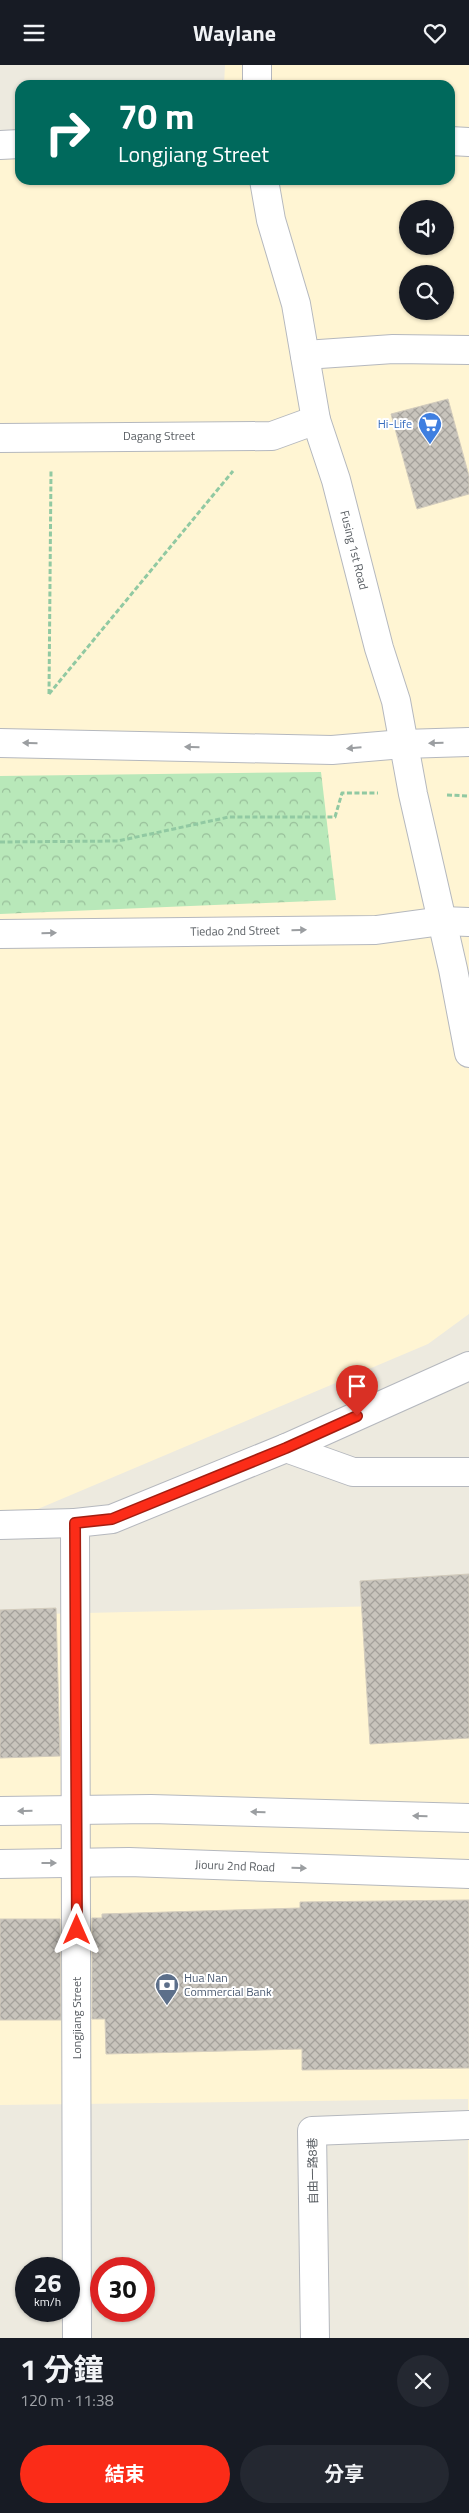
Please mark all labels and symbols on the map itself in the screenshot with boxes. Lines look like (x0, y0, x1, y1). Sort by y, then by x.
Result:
supermarket icon: Hi-Life (417, 411, 443, 445)
place label: Hi-Life (378, 414, 412, 433)
street label: Dagang Street (123, 426, 196, 445)
street label: Fusing 1st Road (335, 508, 374, 592)
one-way arrow (21, 739, 37, 747)
one-way arrow (428, 739, 444, 747)
one-way arrow (184, 743, 200, 751)
one-way arrow (346, 744, 362, 752)
street label: Tiedao 2nd Street (190, 920, 281, 941)
one-way arrow (291, 926, 307, 934)
one-way arrow (41, 929, 57, 937)
pin (336, 1365, 378, 1416)
one-way arrow (17, 1807, 33, 1815)
one-way arrow (250, 1808, 266, 1816)
one-way arrow (412, 1812, 428, 1820)
street label: Jiouru 2nd Road (195, 1855, 275, 1876)
one-way arrow (41, 1859, 57, 1867)
one-way arrow (291, 1864, 307, 1872)
position arrow (50, 1903, 102, 1955)
place label: Hua Nan Commercial Bank (184, 1968, 272, 2001)
bank icon: Hua Nan Commercial Bank (154, 1972, 180, 2006)
street label: Longjiang Street (67, 1976, 86, 2059)
street label: 自由一路8巷 (302, 2137, 323, 2205)
speed limit sign: 30 (90, 2257, 155, 2322)

